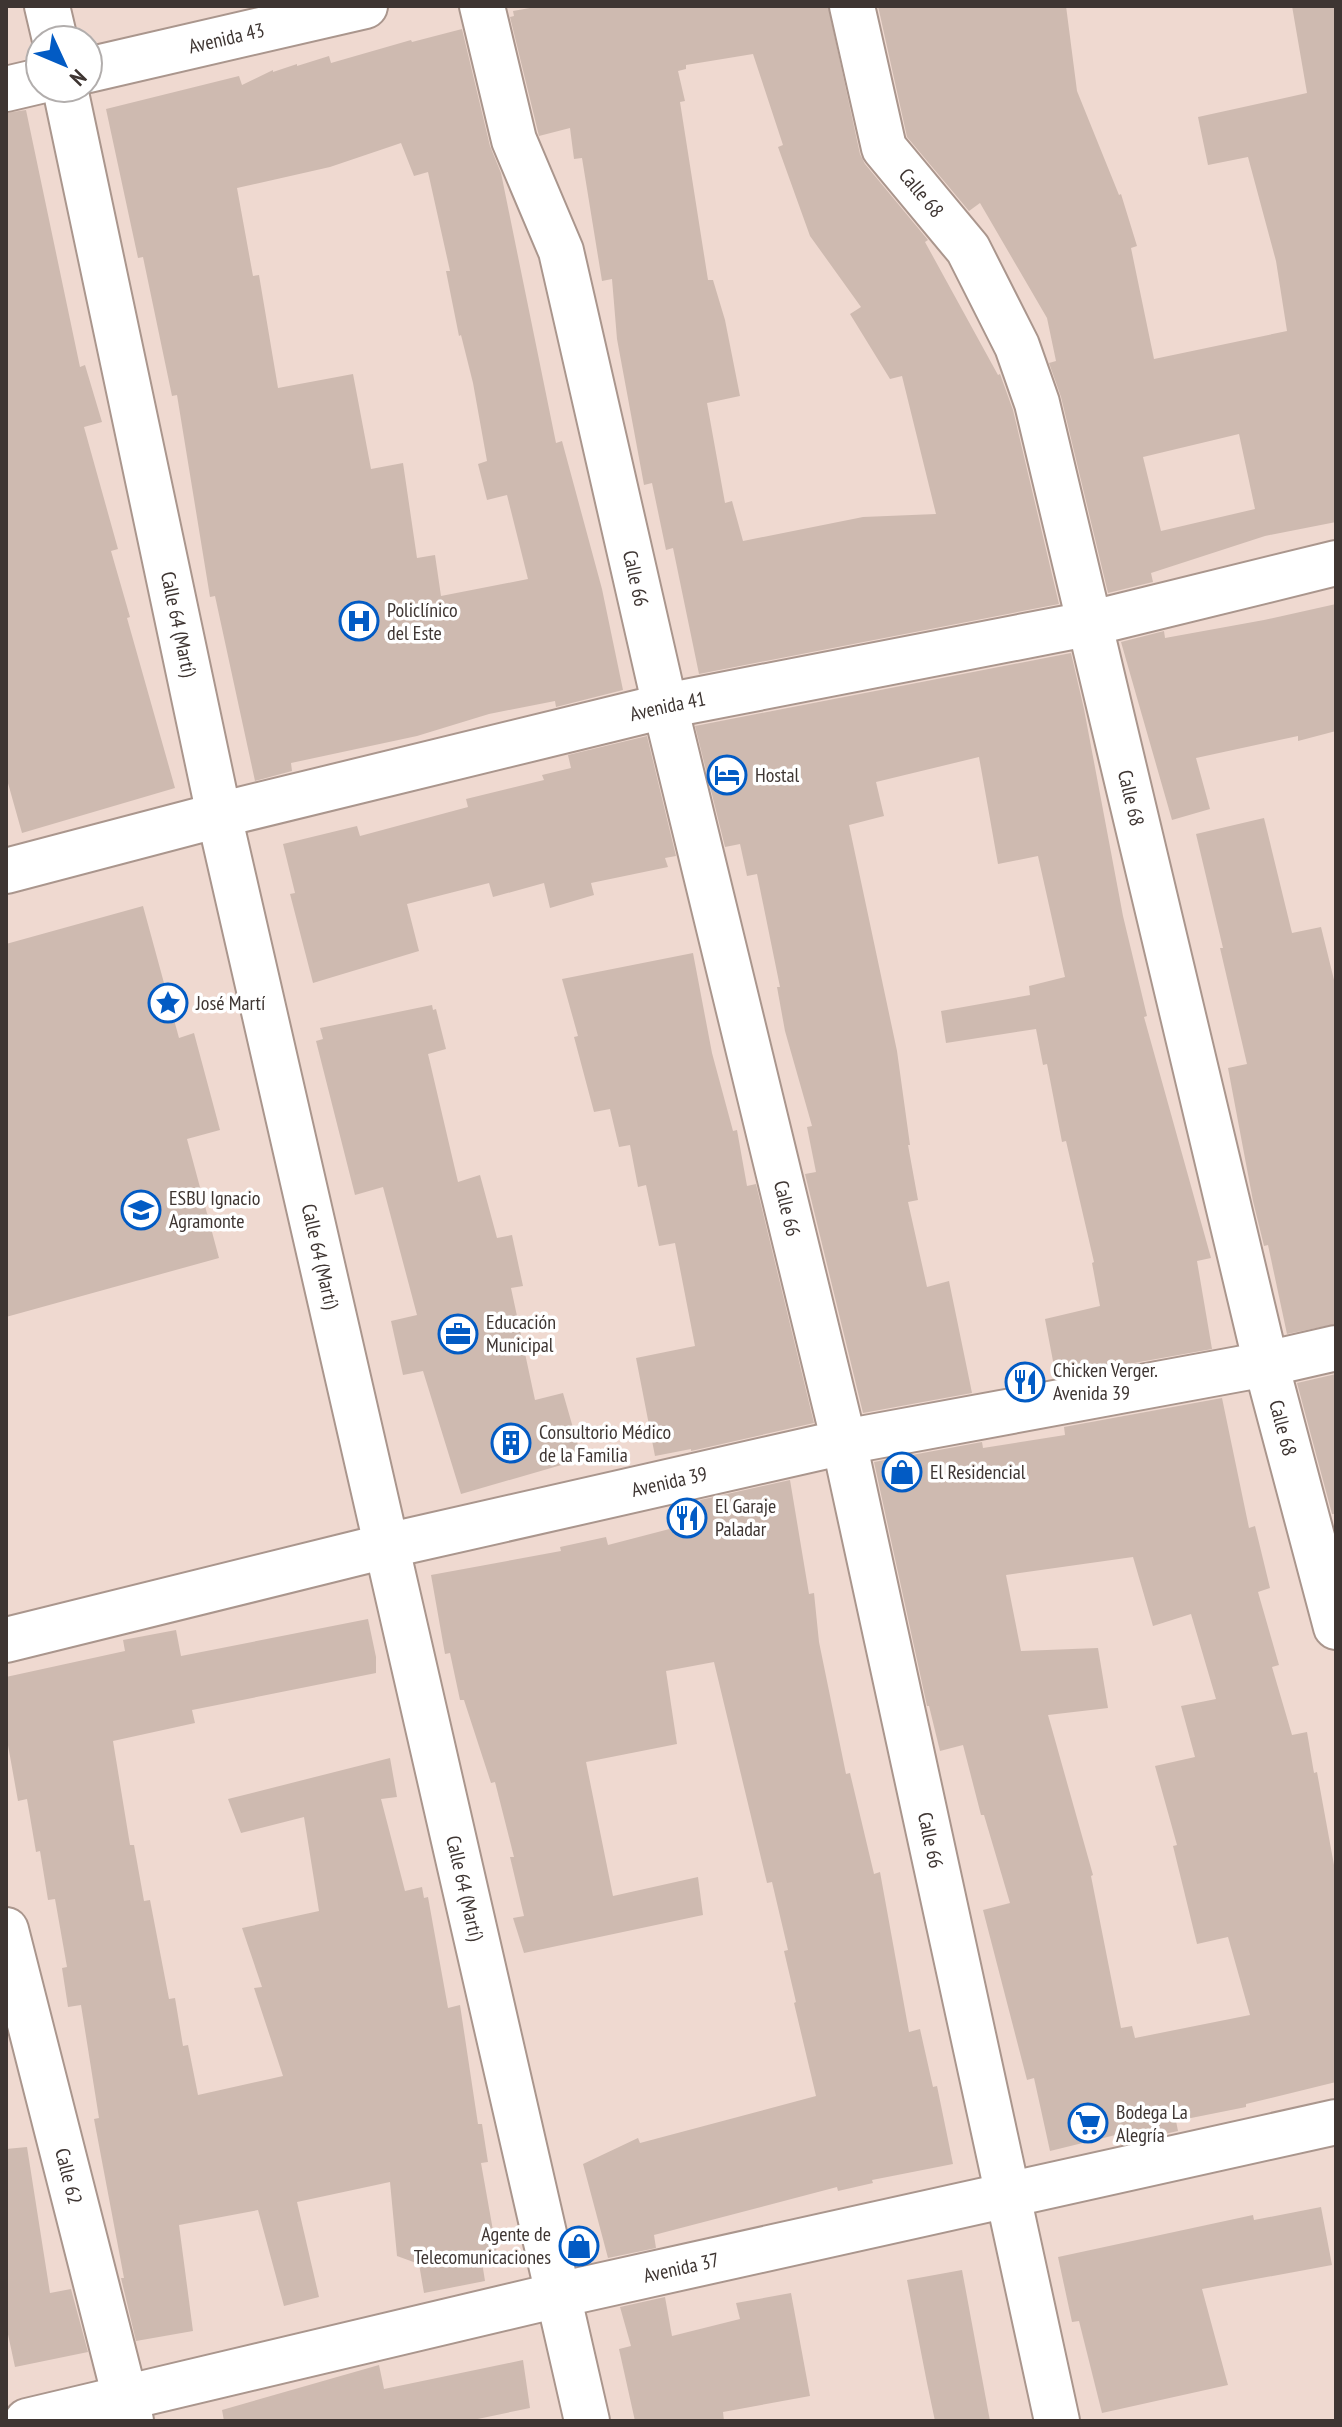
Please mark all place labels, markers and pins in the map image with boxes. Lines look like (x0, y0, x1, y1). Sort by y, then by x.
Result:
place label: Policlínico del Este (387, 597, 458, 646)
hospital icon: Policlínico del Este (338, 600, 380, 642)
hotel icon: Hostal (706, 754, 748, 796)
place label: Hostal (755, 762, 800, 788)
place icon: José Martí (147, 982, 189, 1024)
place label: José Martí (195, 990, 266, 1016)
place label: ESBU Ignacio Agramonte (169, 1185, 260, 1234)
school or university icon: ESBU Ignacio Agramonte (120, 1189, 162, 1231)
place label: Educación Municipal (486, 1309, 556, 1358)
office icon: Educación Municipal (437, 1313, 479, 1355)
place label: Chicken Verger. Avenida 39 (1053, 1357, 1158, 1406)
restaurant icon: Chicken Verger. Avenida 39 (1004, 1361, 1046, 1403)
place label: Consultorio Médico de la Familia (539, 1419, 671, 1468)
building icon: Consultorio Médico de la Familia (490, 1422, 532, 1464)
shop icon: El Residencial (881, 1451, 923, 1493)
place label: El Residencial (930, 1459, 1026, 1485)
place label: El Garaje Paladar (715, 1493, 776, 1542)
restaurant icon: El Garaje Paladar (666, 1497, 708, 1539)
place label: Bodega La Alegría (1116, 2099, 1188, 2148)
supermarket icon: Bodega La Alegría (1067, 2102, 1109, 2144)
place label: Agente de Telecomunicaciones (414, 2221, 551, 2270)
shop icon: Agente de Telecomunicaciones (558, 2225, 600, 2267)

